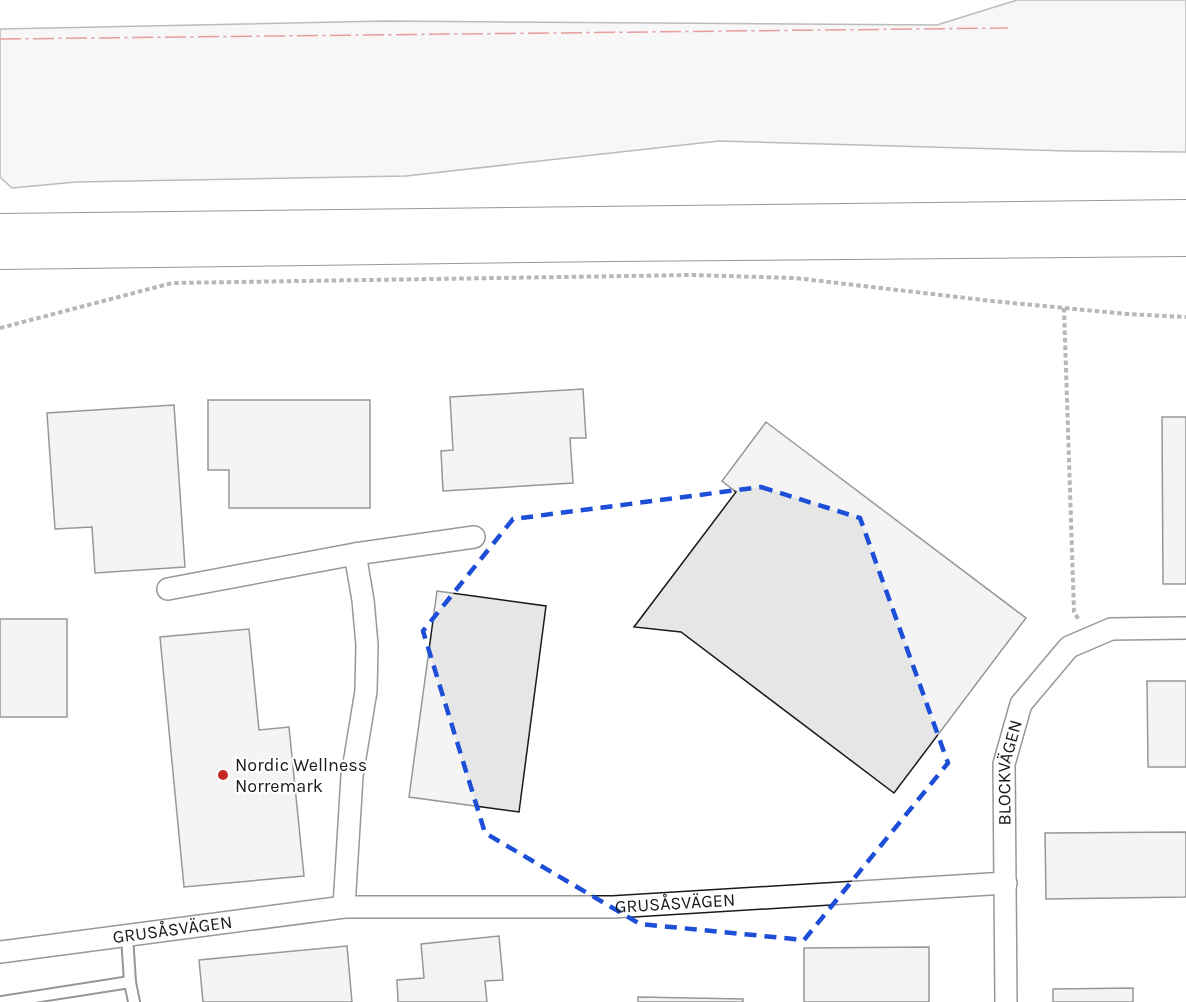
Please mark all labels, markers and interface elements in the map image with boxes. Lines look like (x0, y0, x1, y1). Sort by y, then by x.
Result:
street label: BLOCKVÄGEN (993, 717, 1027, 826)
place label: Nordic Wellness Norremark (235, 754, 367, 797)
marker: Nordic Wellness Norremark (216, 768, 230, 782)
street label: GRUSÅSVÄGEN (614, 889, 736, 918)
street label: GRUSÅSVÄGEN (111, 911, 234, 948)

